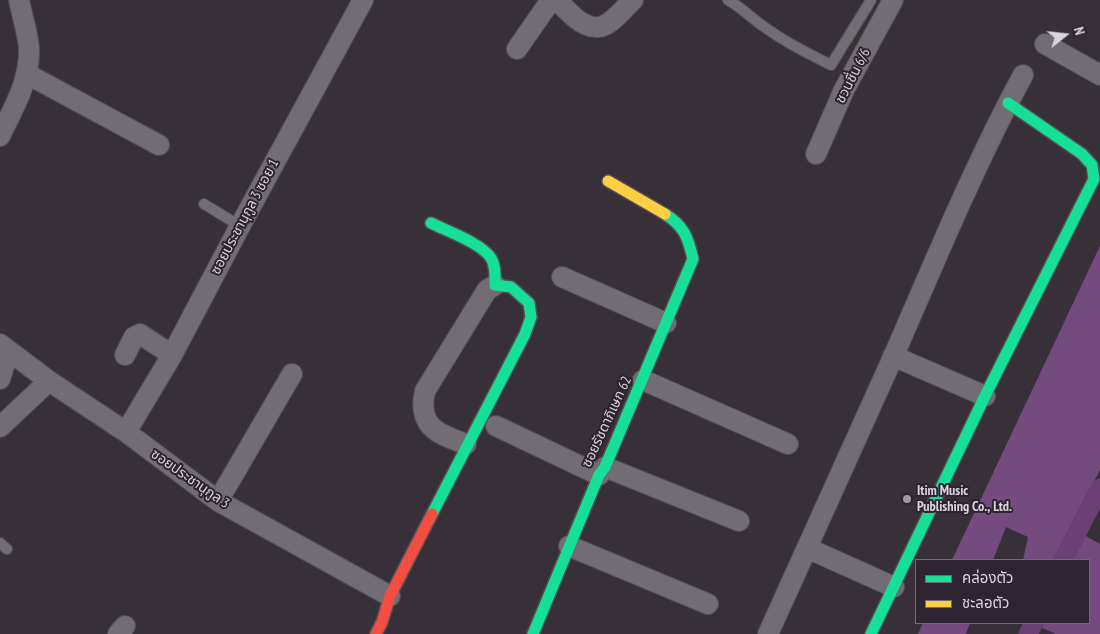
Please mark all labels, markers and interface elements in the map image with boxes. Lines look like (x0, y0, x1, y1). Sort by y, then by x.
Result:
north arrow (1040, 10, 1090, 60)
text: N (1070, 25, 1089, 37)
street label: ชวนชื่น 6/6 (832, 46, 874, 106)
street label: ซอยประชานุกูล 3 ซอย 1 (207, 156, 283, 278)
street label: ซอยรัชดาภิเษก 62 (579, 374, 635, 470)
street label: ซอยประชานุกูล 3 (148, 446, 232, 512)
place label: Itim Music Publishing Co., Ltd. (917, 483, 1012, 516)
marker: Itim Music Publishing Co., Ltd. (901, 493, 913, 505)
legend (915, 559, 1090, 624)
text: คล่องตัว (962, 568, 1013, 587)
text: ชะลอตัว (962, 593, 1009, 612)

